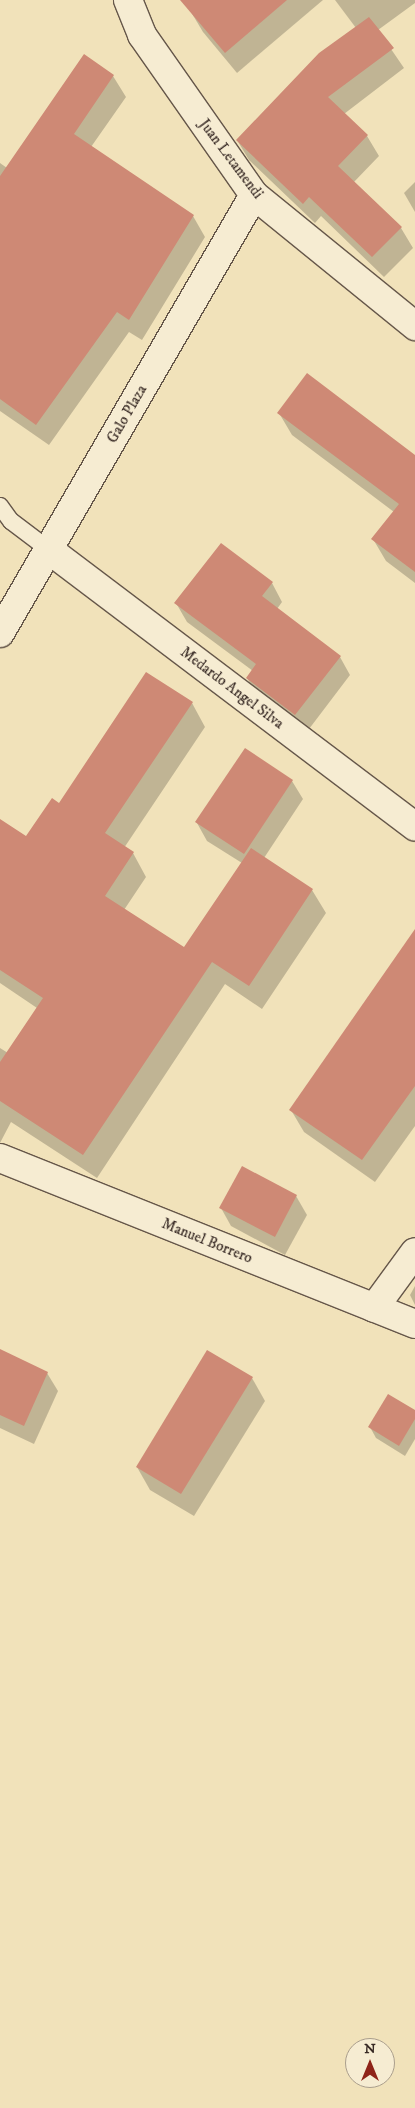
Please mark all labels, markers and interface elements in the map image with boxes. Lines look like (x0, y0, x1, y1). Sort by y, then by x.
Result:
street label: Juan Letamendi (195, 116, 267, 202)
street label: Galo Plaza (103, 382, 151, 446)
street label: Medardo Angel Silva (177, 643, 287, 733)
street label: Manuel Borrero (159, 1215, 255, 1267)
north arrow (345, 2038, 395, 2088)
text: N (364, 2040, 376, 2058)

